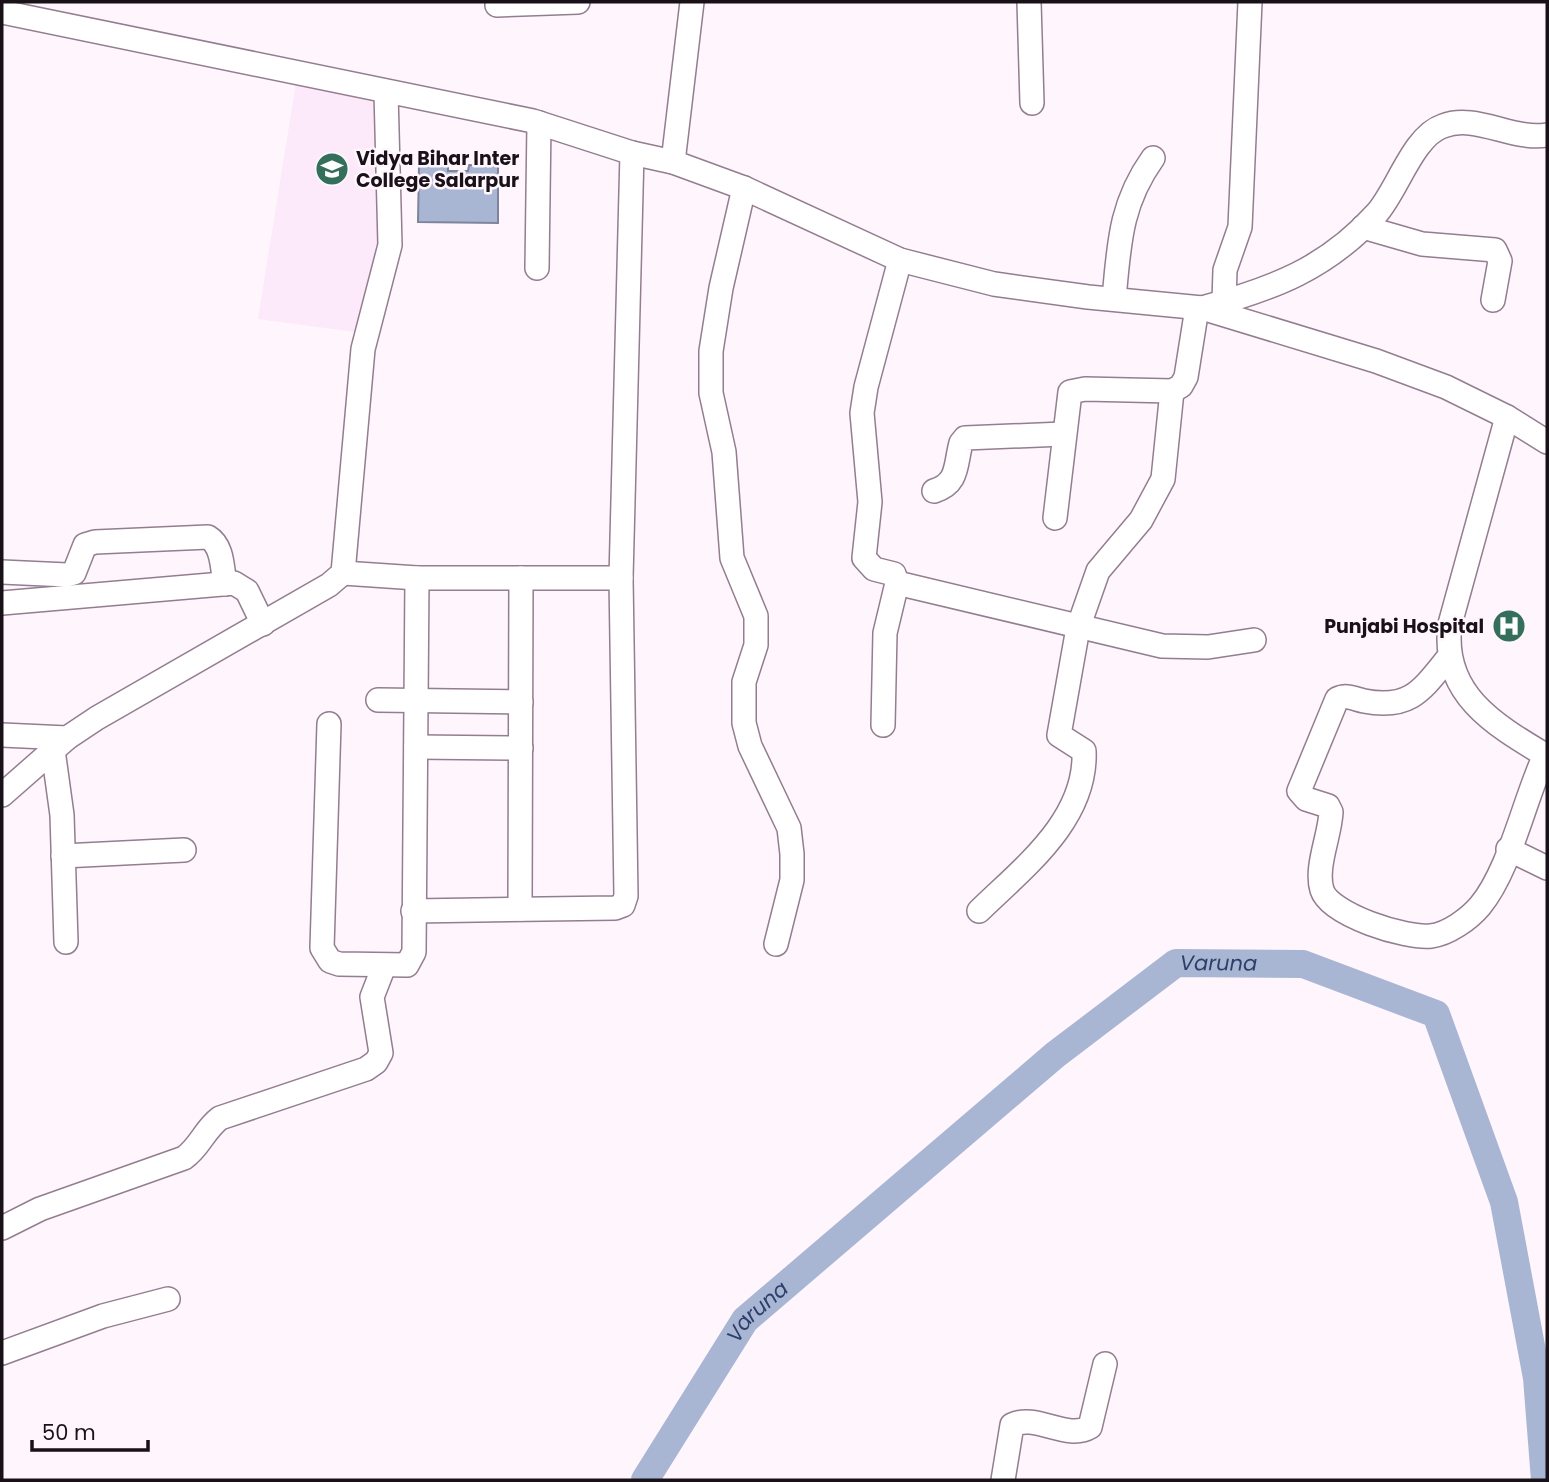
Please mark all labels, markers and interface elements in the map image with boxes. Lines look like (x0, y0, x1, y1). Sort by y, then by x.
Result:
place label: Vidya Bihar Inter College Salarpur (356, 145, 519, 194)
school or university icon: Vidya Bihar Inter College Salarpur (313, 150, 351, 188)
hospital icon: Punjabi Hospital (1490, 607, 1528, 645)
place label: Punjabi Hospital (1324, 613, 1484, 640)
water label: Varuna (1180, 948, 1257, 978)
water label: Varuna (719, 1274, 794, 1348)
scale bar (32, 1408, 147, 1452)
text: 50 m (42, 1418, 96, 1447)

